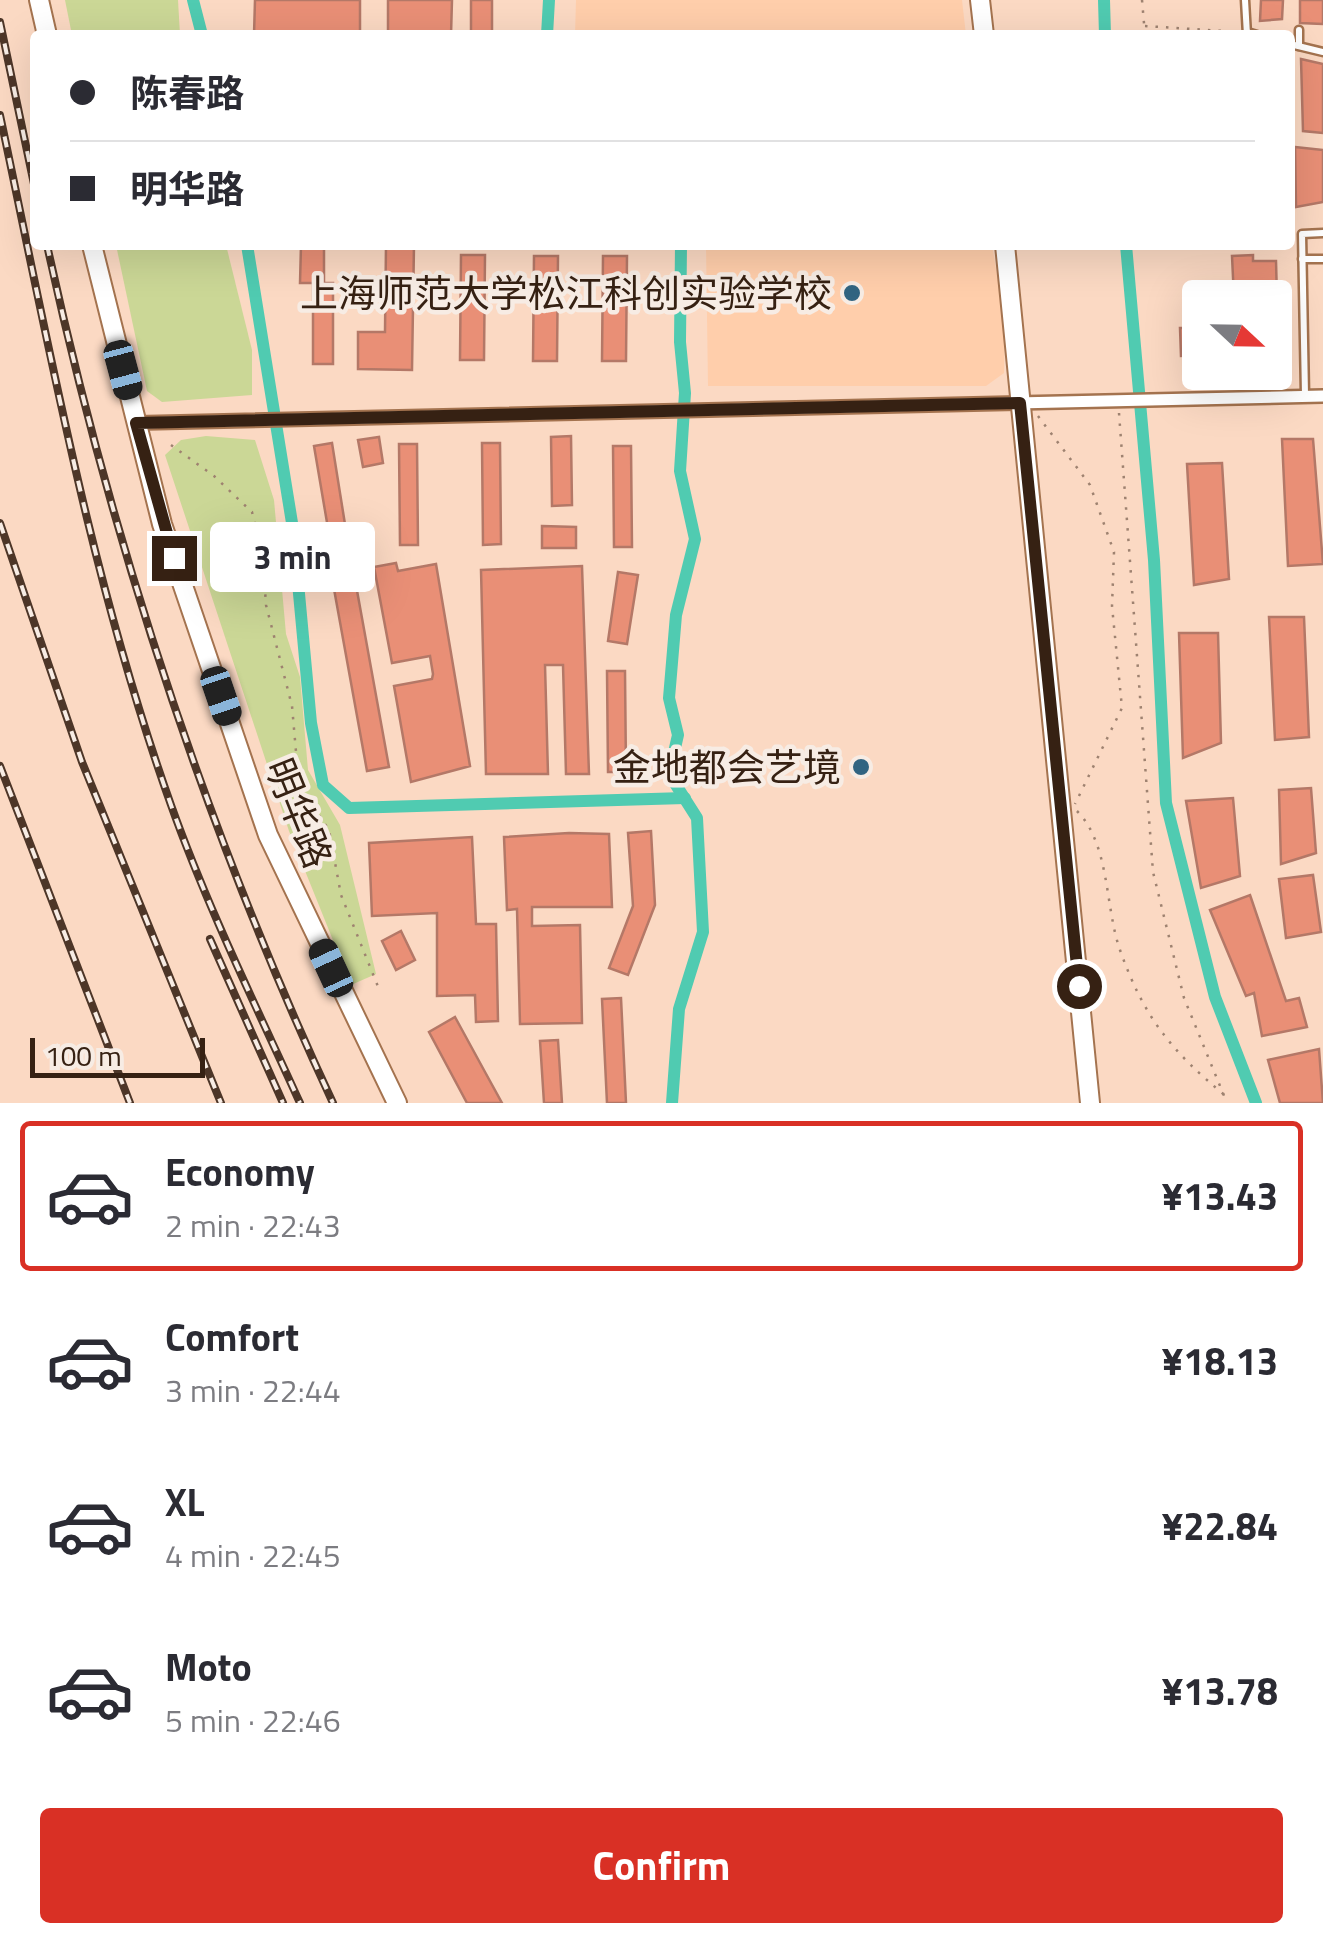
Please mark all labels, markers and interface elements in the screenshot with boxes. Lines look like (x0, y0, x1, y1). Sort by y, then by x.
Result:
text: 陈春路 (130, 64, 244, 122)
text: 明华路 (130, 160, 244, 218)
place label: 上海师范大学松江科创实验学校 (300, 264, 832, 322)
north arrow (1182, 280, 1292, 390)
map controls (1182, 280, 1292, 390)
marker: 上海师范大学松江科创实验学校 (841, 282, 863, 304)
car (101, 337, 145, 403)
callout: 3 min (209, 523, 374, 593)
text: 3 min (254, 533, 331, 581)
route end (152, 536, 197, 581)
car (197, 663, 245, 729)
place label: 金地都会艺境 (613, 738, 841, 796)
street label: 明华路 (251, 749, 347, 877)
marker: 金地都会艺境 (850, 756, 872, 778)
car (305, 934, 357, 1002)
route start (1057, 964, 1102, 1009)
scale bar (30, 1033, 205, 1078)
text: 100 m (45, 1034, 122, 1077)
text: Economy (165, 1143, 315, 1201)
icon: car (45, 1151, 135, 1241)
text: ¥13.43 (1162, 1167, 1278, 1225)
text: 2 min · 22:43 (165, 1201, 341, 1249)
text: Comfort (165, 1308, 299, 1366)
icon: car (45, 1316, 135, 1406)
text: ¥18.13 (1162, 1332, 1278, 1390)
text: 3 min · 22:44 (165, 1366, 341, 1414)
text: XL (165, 1473, 205, 1531)
icon: car (45, 1481, 135, 1571)
text: ¥22.84 (1162, 1497, 1278, 1555)
text: 4 min · 22:45 (165, 1531, 341, 1579)
text: Moto (165, 1638, 252, 1696)
icon: car (45, 1646, 135, 1736)
text: ¥13.78 (1162, 1662, 1278, 1720)
text: 5 min · 22:46 (165, 1696, 341, 1744)
button: Confirm (40, 1808, 1283, 1923)

